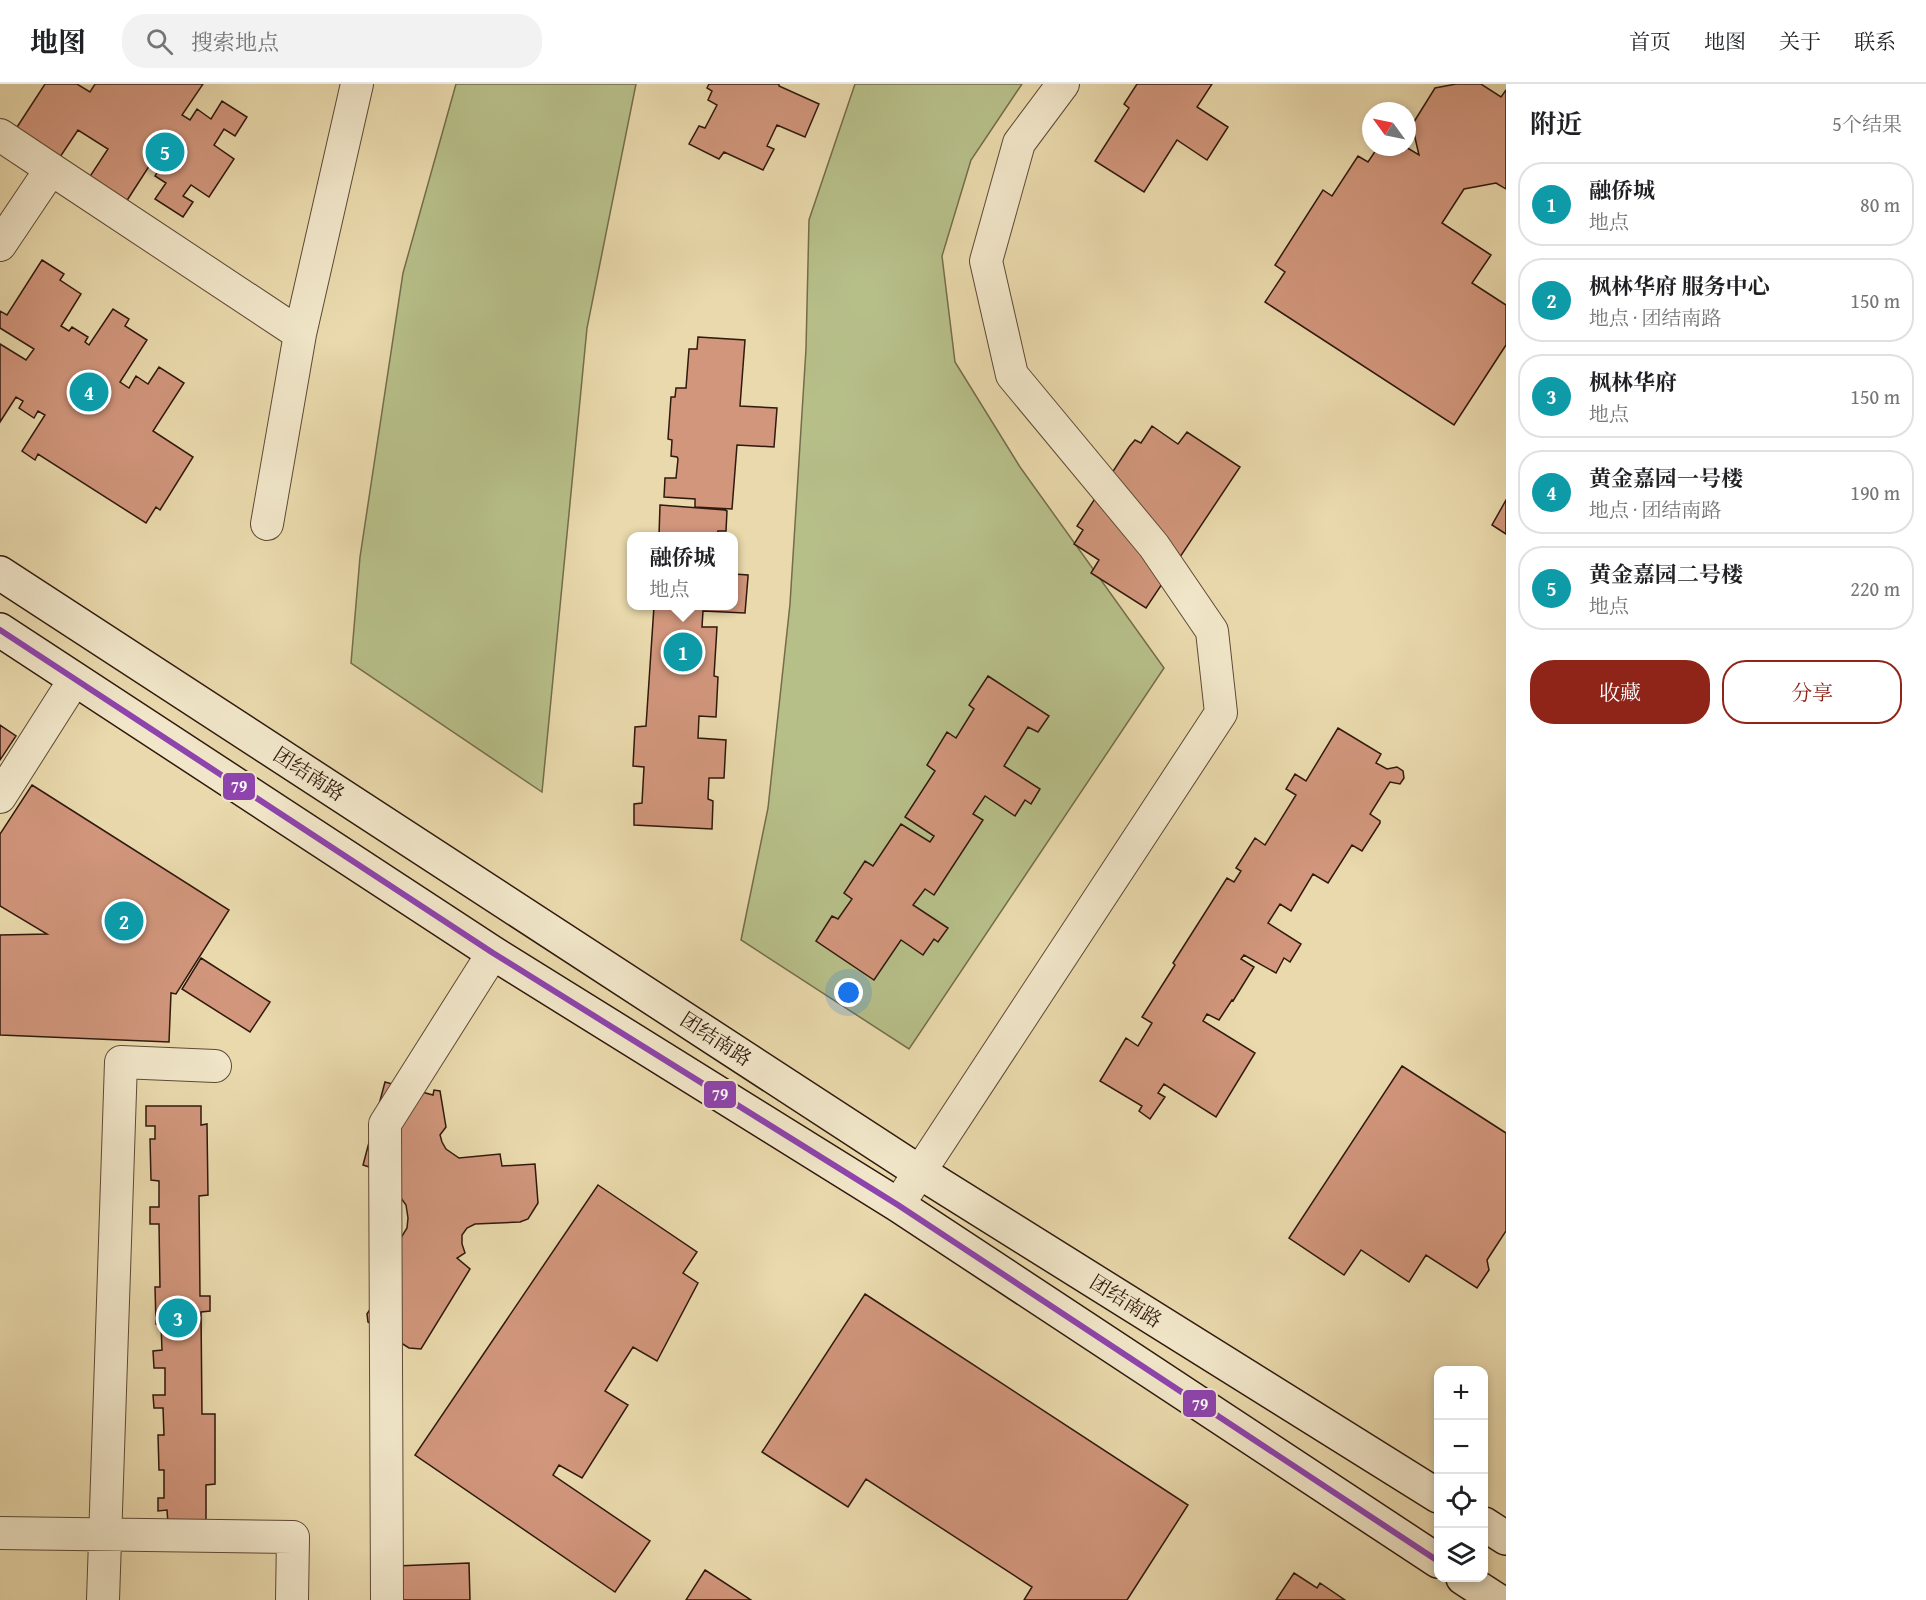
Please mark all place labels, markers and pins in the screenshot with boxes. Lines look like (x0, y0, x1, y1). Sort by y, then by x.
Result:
pin: 5 (146, 130, 184, 174)
pin: 4 (70, 370, 109, 414)
pin: 1 (664, 630, 702, 674)
pin: 2 (104, 898, 144, 944)
pin: 3 (158, 1296, 198, 1340)

